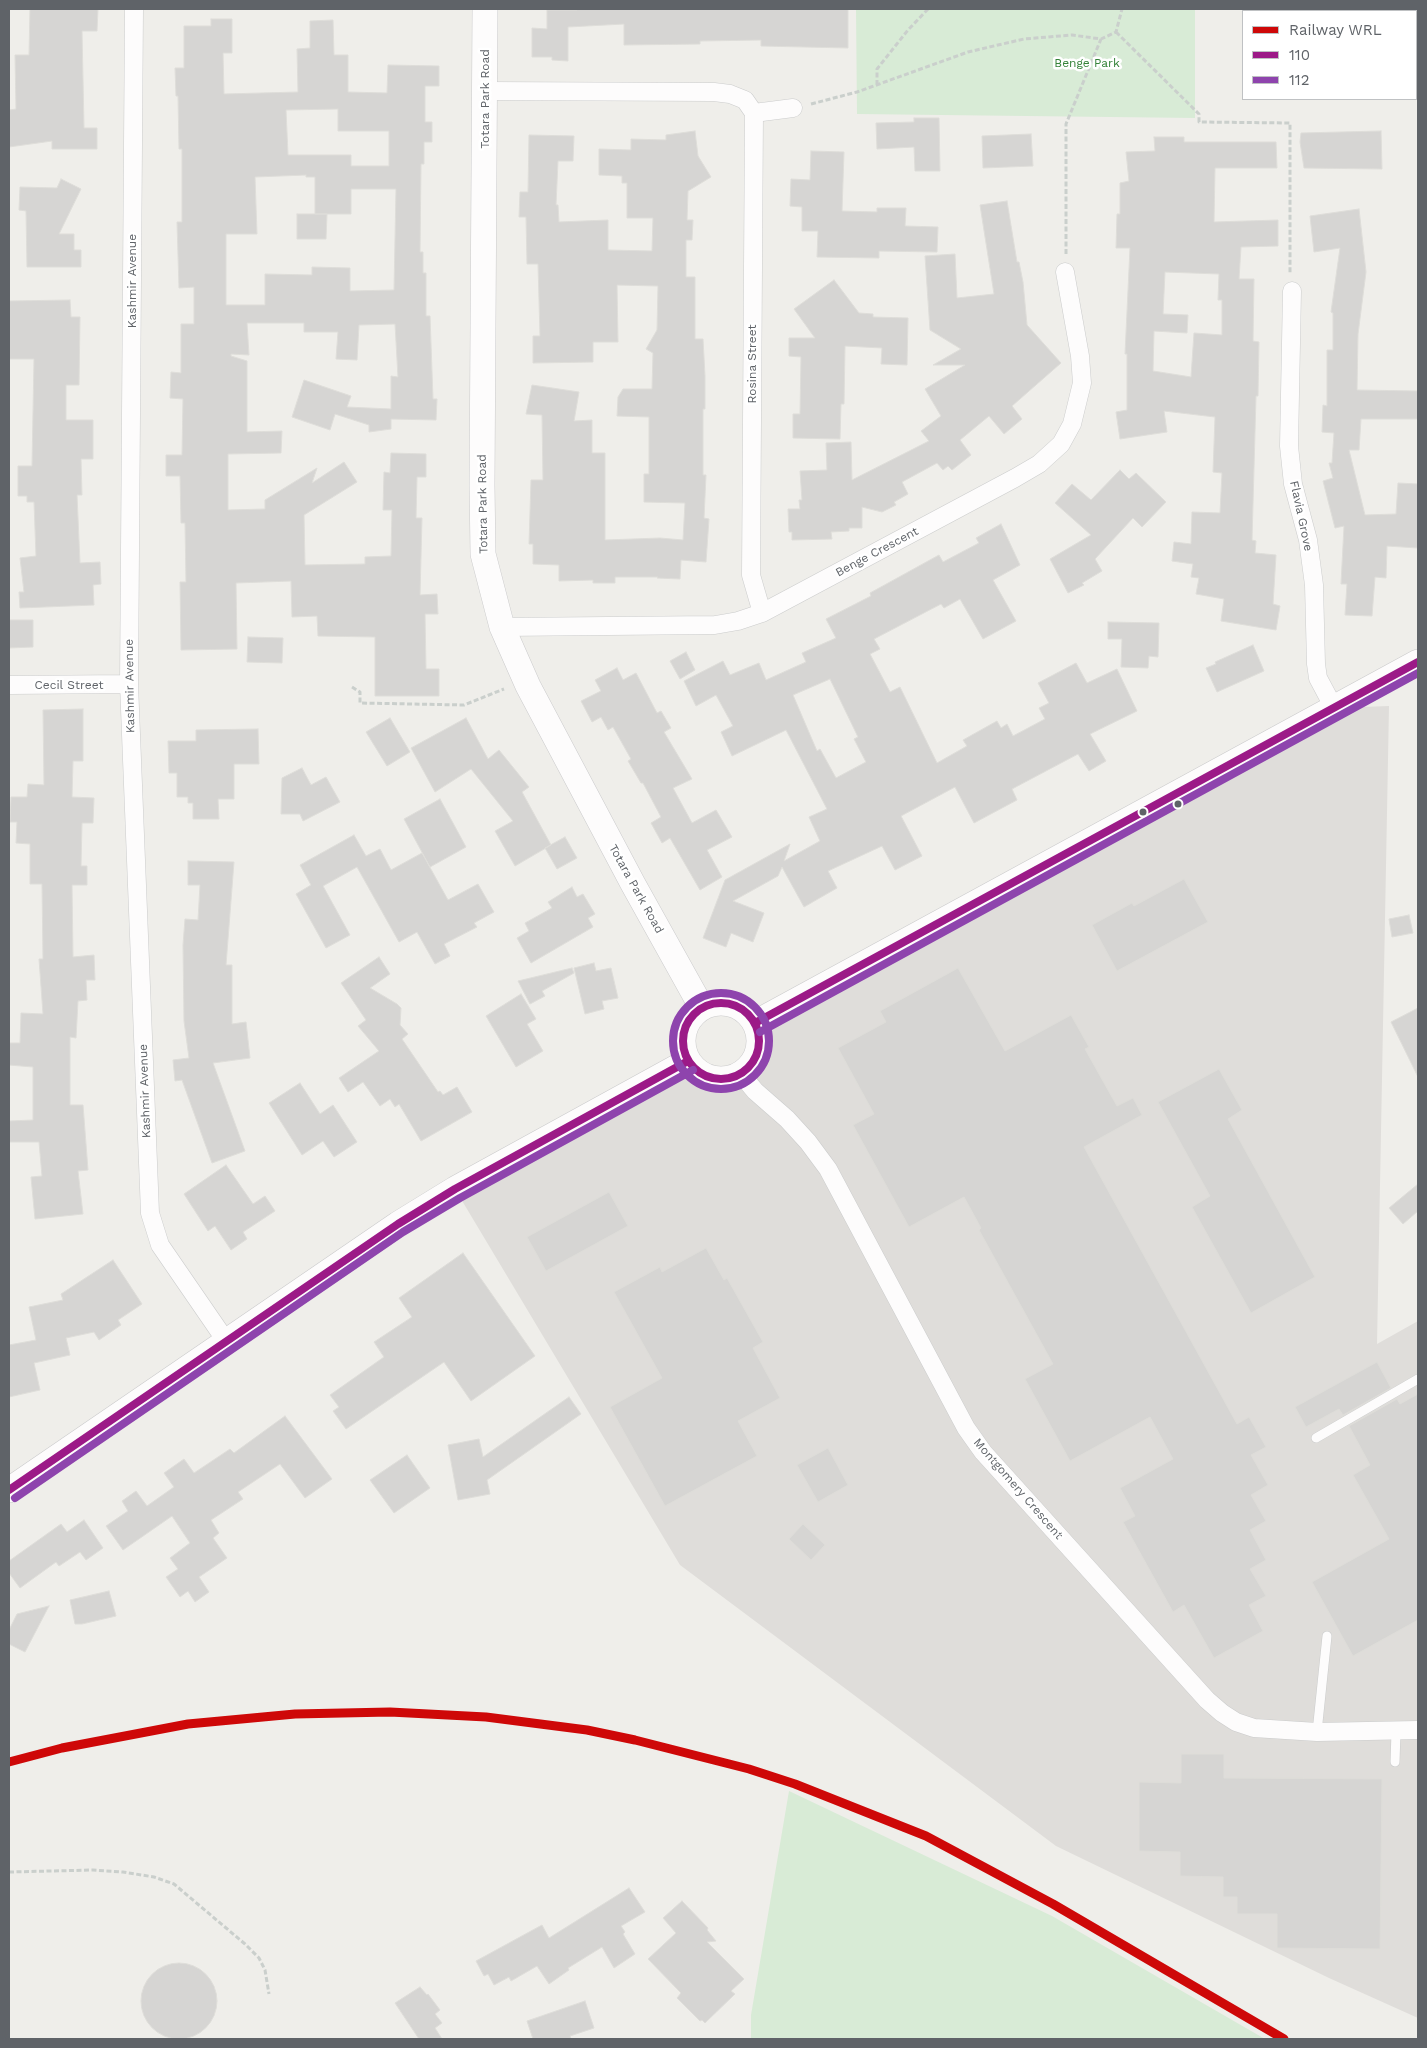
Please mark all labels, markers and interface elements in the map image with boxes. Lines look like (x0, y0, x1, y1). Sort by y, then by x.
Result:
legend (1242, 10, 1417, 100)
text: Railway WRL (1289, 21, 1382, 39)
text: 110 (1289, 46, 1310, 64)
street label: Totara Park Road (478, 49, 492, 149)
park label: Benge Park (1054, 56, 1120, 70)
text: 112 (1289, 71, 1309, 89)
street label: Kashmir Avenue (125, 234, 139, 328)
street label: Rosina Street (745, 325, 759, 403)
street label: Totara Park Road (475, 454, 491, 554)
street label: Flavia Grove (1287, 479, 1315, 553)
street label: Benge Crescent (833, 524, 921, 580)
street label: Kashmir Avenue (122, 639, 138, 733)
street label: Cecil Street (35, 678, 103, 692)
unlabelled marker (1173, 799, 1183, 809)
unlabelled marker (1138, 807, 1148, 817)
street label: Totara Park Road (606, 842, 666, 936)
street label: Kashmir Avenue (136, 1044, 154, 1138)
street label: Montgomery Crescent (970, 1436, 1066, 1542)

